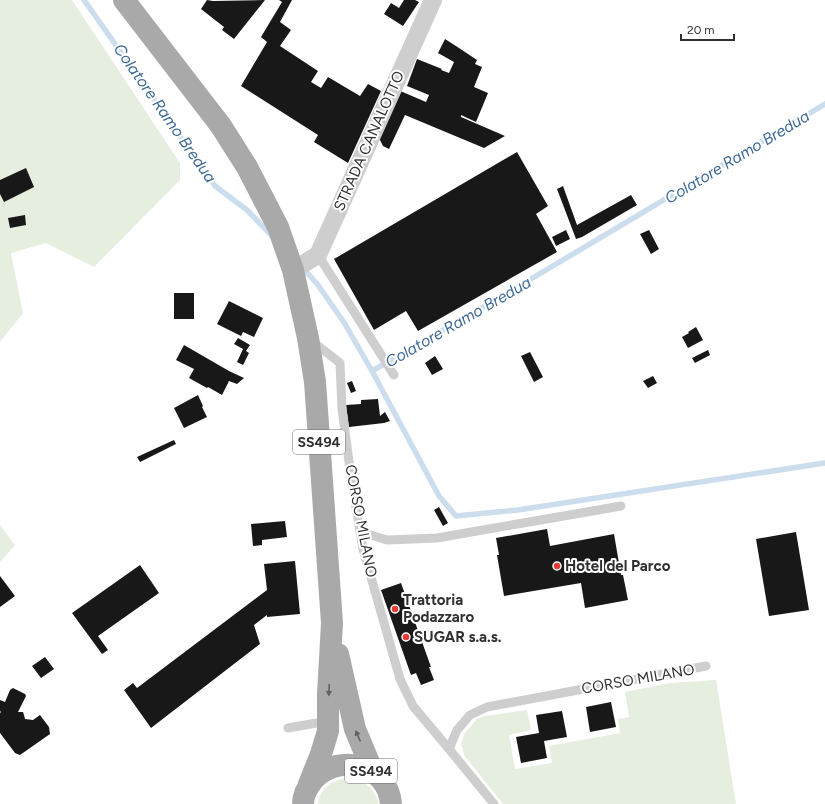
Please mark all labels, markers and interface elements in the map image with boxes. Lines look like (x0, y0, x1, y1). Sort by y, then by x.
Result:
scale bar (681, 16, 734, 42)
text: 20 m (687, 23, 715, 37)
water label: Colatore Ramo Bredua (110, 40, 220, 186)
street label: STRADA CANALOTTO (330, 68, 408, 214)
water label: Colatore Ramo Bredua (661, 106, 813, 208)
water label: Colatore Ramo Bredua (382, 272, 534, 372)
road number: SS494 (293, 430, 345, 454)
street label: CORSO MILANO (341, 463, 381, 579)
place label: Hotel del Parco (565, 557, 671, 575)
marker: Hotel del Parco (552, 561, 562, 571)
place label: Trattoria Podazzaro (403, 591, 475, 626)
marker: Trattoria Podazzaro (390, 604, 400, 614)
place label: SUGAR s.a.s. (414, 628, 502, 646)
marker: SUGAR s.a.s. (401, 632, 411, 642)
street label: CORSO MILANO (580, 660, 696, 698)
one-way arrow (325, 684, 332, 696)
one-way arrow (355, 730, 361, 741)
road number: SS494 (345, 759, 397, 783)

